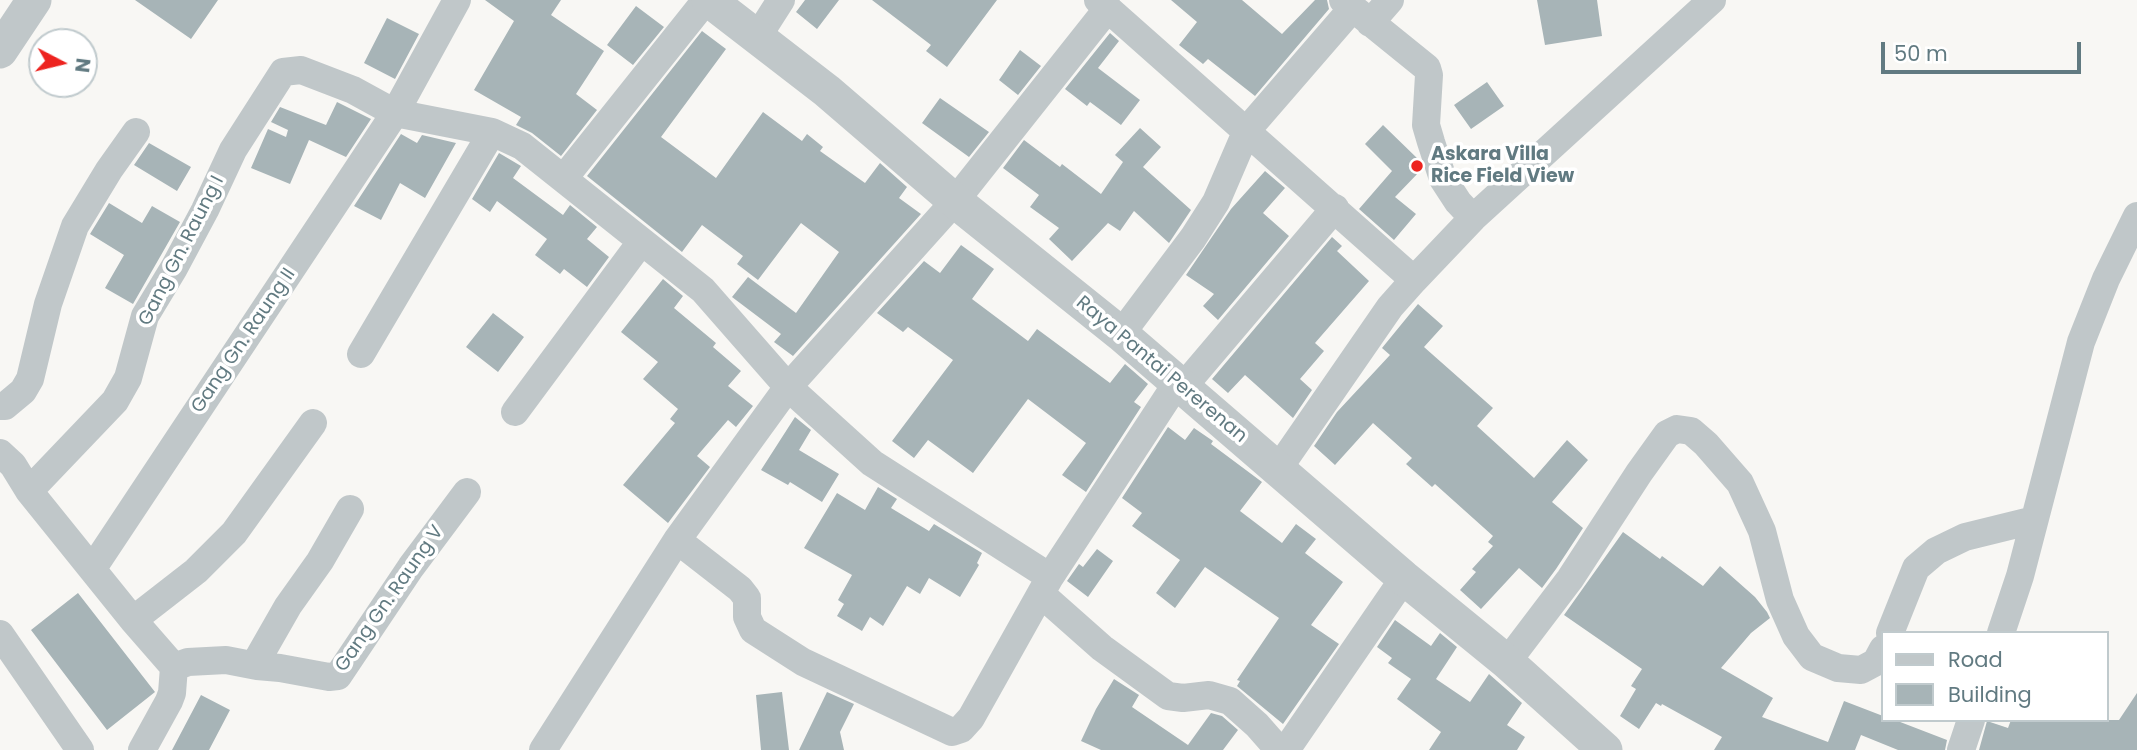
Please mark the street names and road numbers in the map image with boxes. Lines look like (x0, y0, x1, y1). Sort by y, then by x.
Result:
street label: Gang Gn. Raung I (134, 172, 230, 330)
street label: Gang Gn. Raung II (187, 264, 301, 418)
street label: Raya Pantai Pererenan (1071, 292, 1251, 448)
street label: Gang Gn. Raung V (331, 522, 449, 676)

